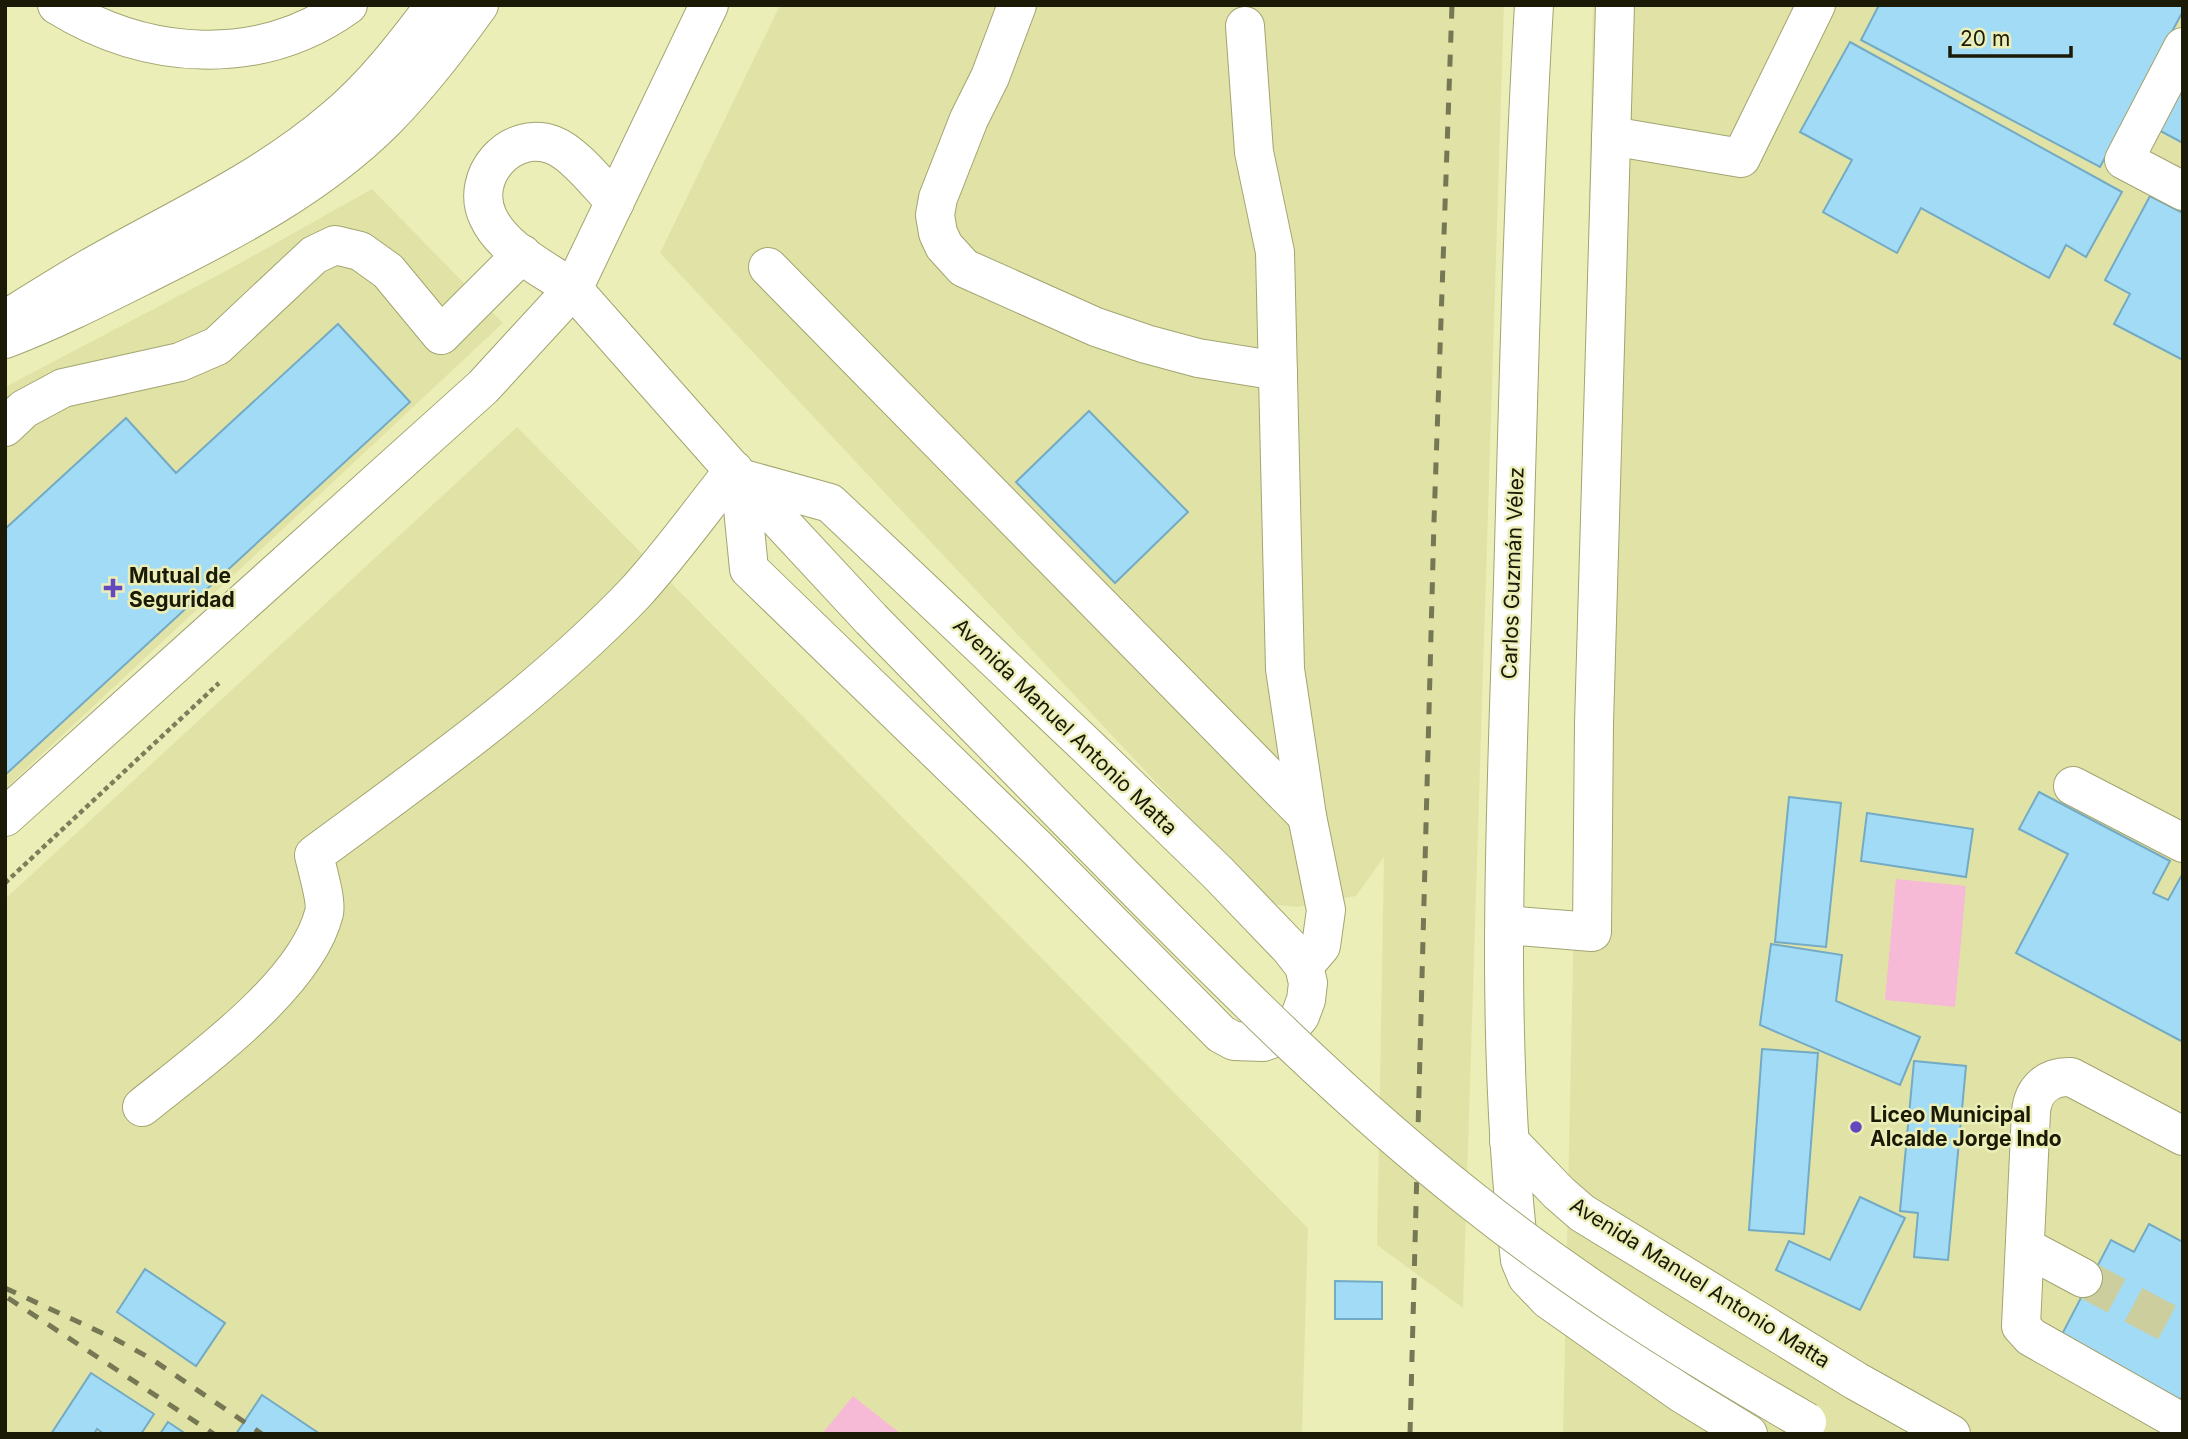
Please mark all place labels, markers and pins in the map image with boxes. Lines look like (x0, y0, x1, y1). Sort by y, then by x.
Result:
place label: Mutual de Seguridad (129, 563, 235, 612)
marker: Mutual de Seguridad (103, 578, 123, 598)
place label: Liceo Municipal Alcalde Jorge Indo (1870, 1102, 2062, 1151)
marker: Liceo Municipal Alcalde Jorge Indo (1848, 1119, 1864, 1135)

